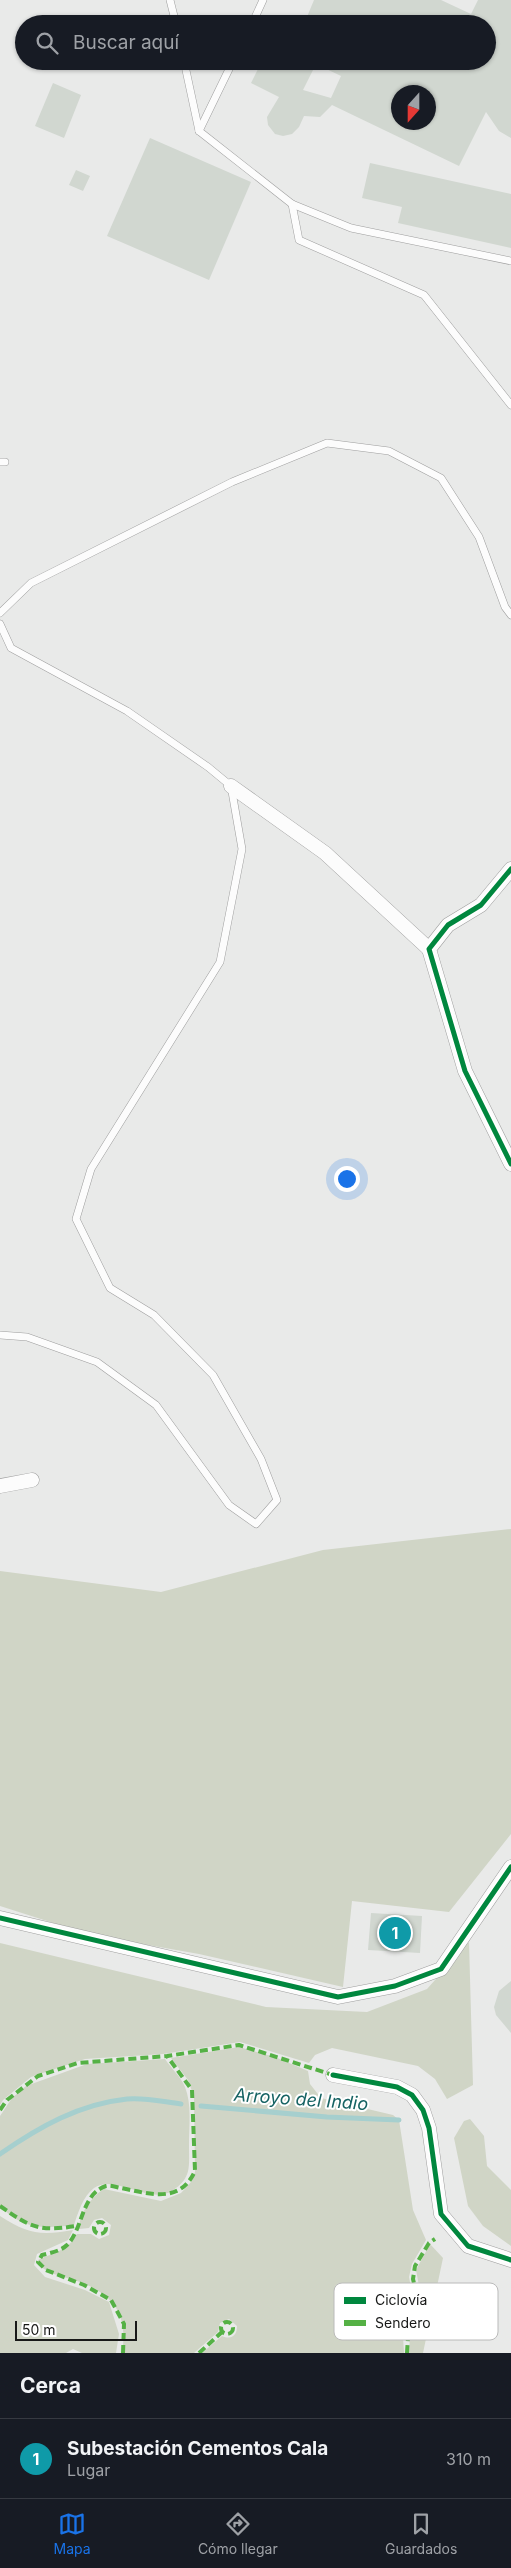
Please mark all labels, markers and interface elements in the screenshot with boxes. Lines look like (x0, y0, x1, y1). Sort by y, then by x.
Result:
search box (15, 15, 496, 70)
icon: search (33, 29, 61, 57)
text: Buscar aquí (73, 31, 179, 54)
north arrow (391, 85, 436, 130)
your location (334, 1166, 360, 1192)
pin: 1 (379, 1914, 411, 1952)
water label: Arroyo del Indio (232, 2084, 369, 2114)
legend (334, 2283, 498, 2340)
text: Ciclovía (375, 2291, 427, 2308)
text: Sendero (375, 2314, 431, 2331)
scale bar (15, 2318, 138, 2341)
text: 50 m (22, 2321, 56, 2338)
text: Cerca (20, 2373, 81, 2398)
text: Subestación Cementos Cala (67, 2437, 328, 2460)
text: 1 (33, 2449, 39, 2469)
text: 310 m (446, 2449, 491, 2469)
text: Lugar (67, 2460, 110, 2480)
tab: Mapa (54, 2510, 91, 2557)
tab: Cómo llegar (198, 2510, 278, 2557)
tab: Guardados (385, 2510, 457, 2557)

